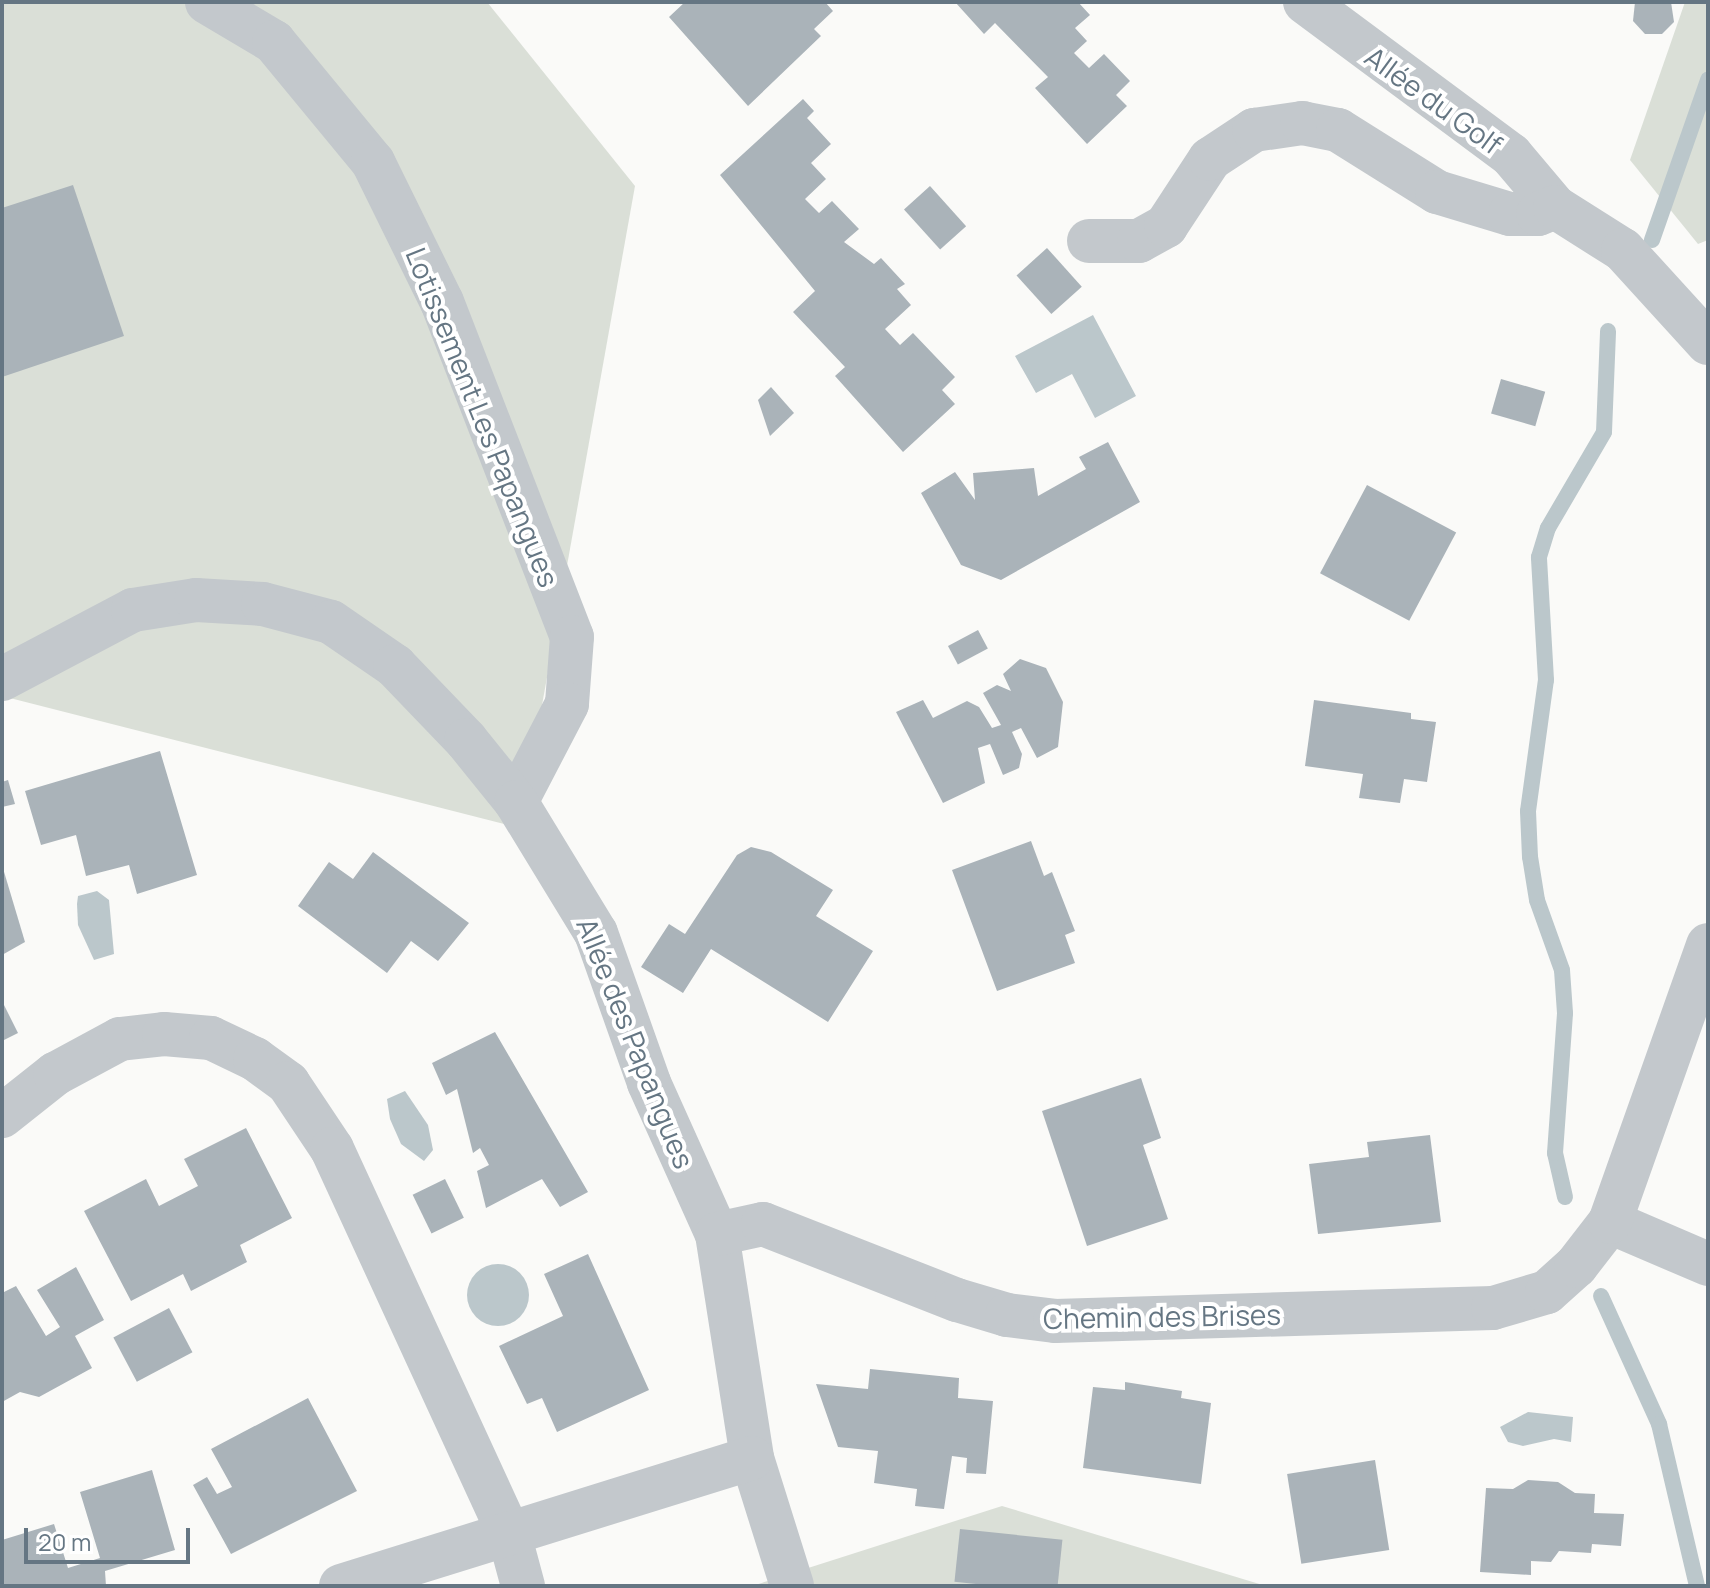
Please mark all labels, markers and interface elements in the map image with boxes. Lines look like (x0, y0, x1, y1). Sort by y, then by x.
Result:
street label: Allée du Golf (1359, 39, 1509, 161)
street label: Lotissement Les Papangues (399, 243, 567, 591)
street label: Allée des Papangues (570, 913, 702, 1173)
street label: Chemin des Brises (1043, 1297, 1281, 1335)
scale bar (28, 1512, 194, 1562)
text: 20 m (38, 1525, 91, 1558)

